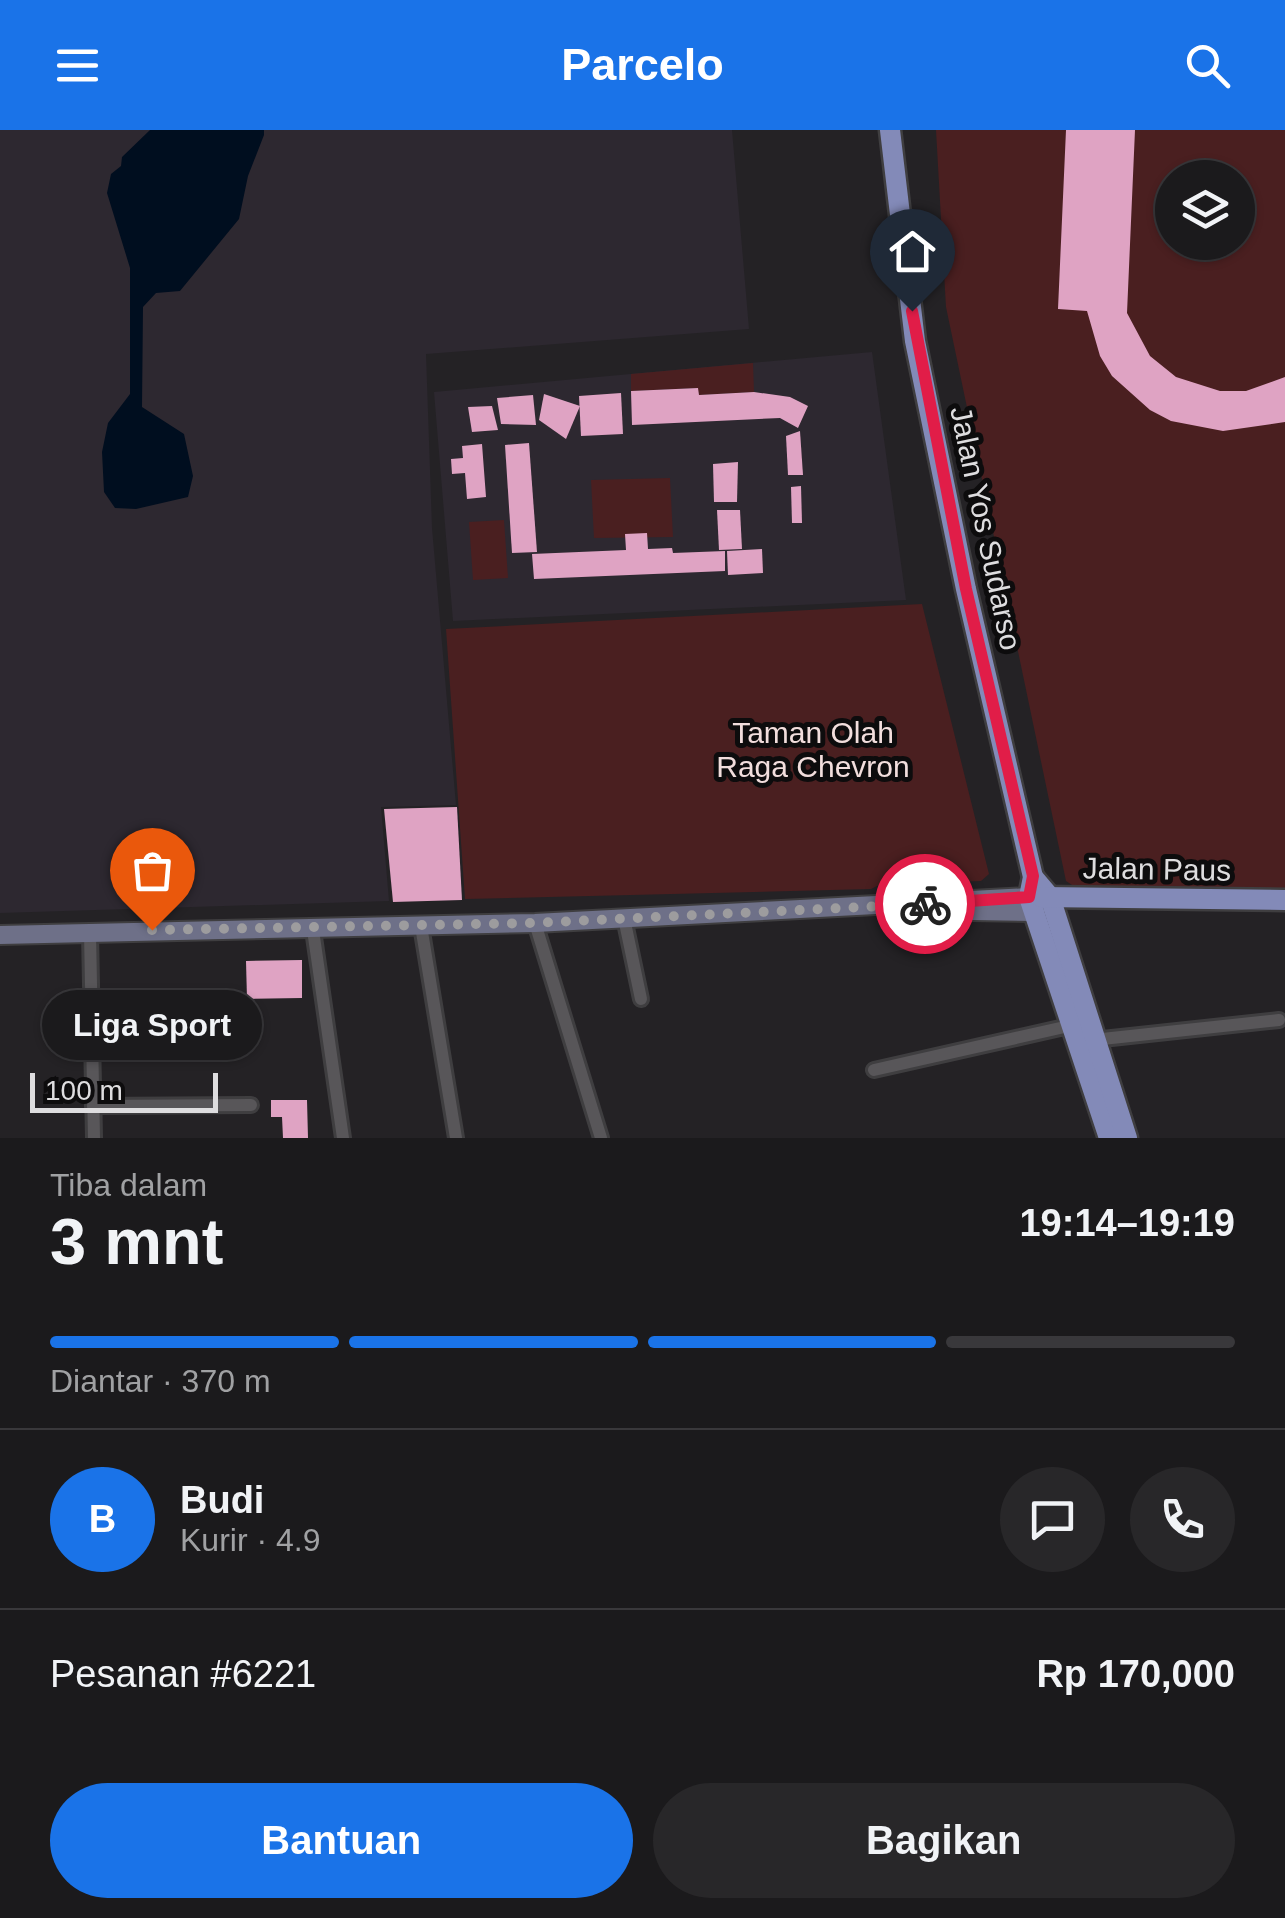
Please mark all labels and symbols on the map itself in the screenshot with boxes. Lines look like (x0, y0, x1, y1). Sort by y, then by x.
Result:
pin (870, 209, 955, 312)
street label: Jalan Yos Sudarso (944, 403, 1028, 653)
park label: Taman Olah Raga Chevron (716, 716, 910, 783)
pin (110, 828, 195, 931)
street label: Jalan Paus (1083, 851, 1231, 887)
courier (875, 854, 975, 954)
callout: Liga Sport (42, 990, 262, 1060)
scale bar (30, 1068, 218, 1113)

